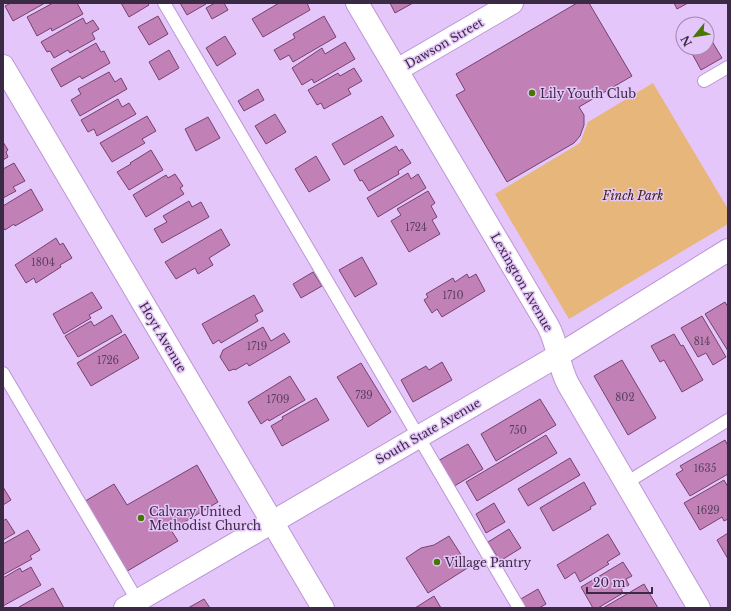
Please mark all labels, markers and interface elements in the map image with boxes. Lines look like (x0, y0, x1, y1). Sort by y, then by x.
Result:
street label: Dawson Street (402, 14, 486, 72)
north arrow (675, 16, 715, 56)
text: N (677, 32, 695, 49)
place label: Lily Youth Club (540, 86, 636, 101)
marker: Lily Youth Club (527, 88, 537, 98)
park label: Finch Park (602, 188, 663, 203)
house number: 1724 (405, 221, 427, 234)
street label: Lexington Avenue (488, 230, 556, 334)
house number: 1804 (31, 256, 55, 269)
house number: 1710 (442, 289, 464, 302)
street label: Hoyt Avenue (136, 299, 190, 375)
house number: 814 (694, 335, 710, 348)
house number: 1719 (247, 340, 267, 353)
house number: 1726 (97, 354, 119, 367)
house number: 739 (355, 389, 373, 402)
house number: 802 (615, 391, 635, 404)
house number: 1709 (266, 393, 290, 406)
street label: South State Avenue (373, 395, 483, 467)
house number: 750 (509, 424, 527, 437)
house number: 1635 (694, 462, 717, 475)
place label: Calvary United Methodist Church (149, 504, 261, 533)
house number: 1629 (696, 504, 720, 517)
marker: Calvary United Methodist Church (136, 513, 146, 523)
place label: Village Pantry (444, 555, 532, 570)
marker: Village Pantry (432, 557, 442, 567)
scale bar (587, 569, 652, 595)
text: 20 m (593, 575, 625, 590)

